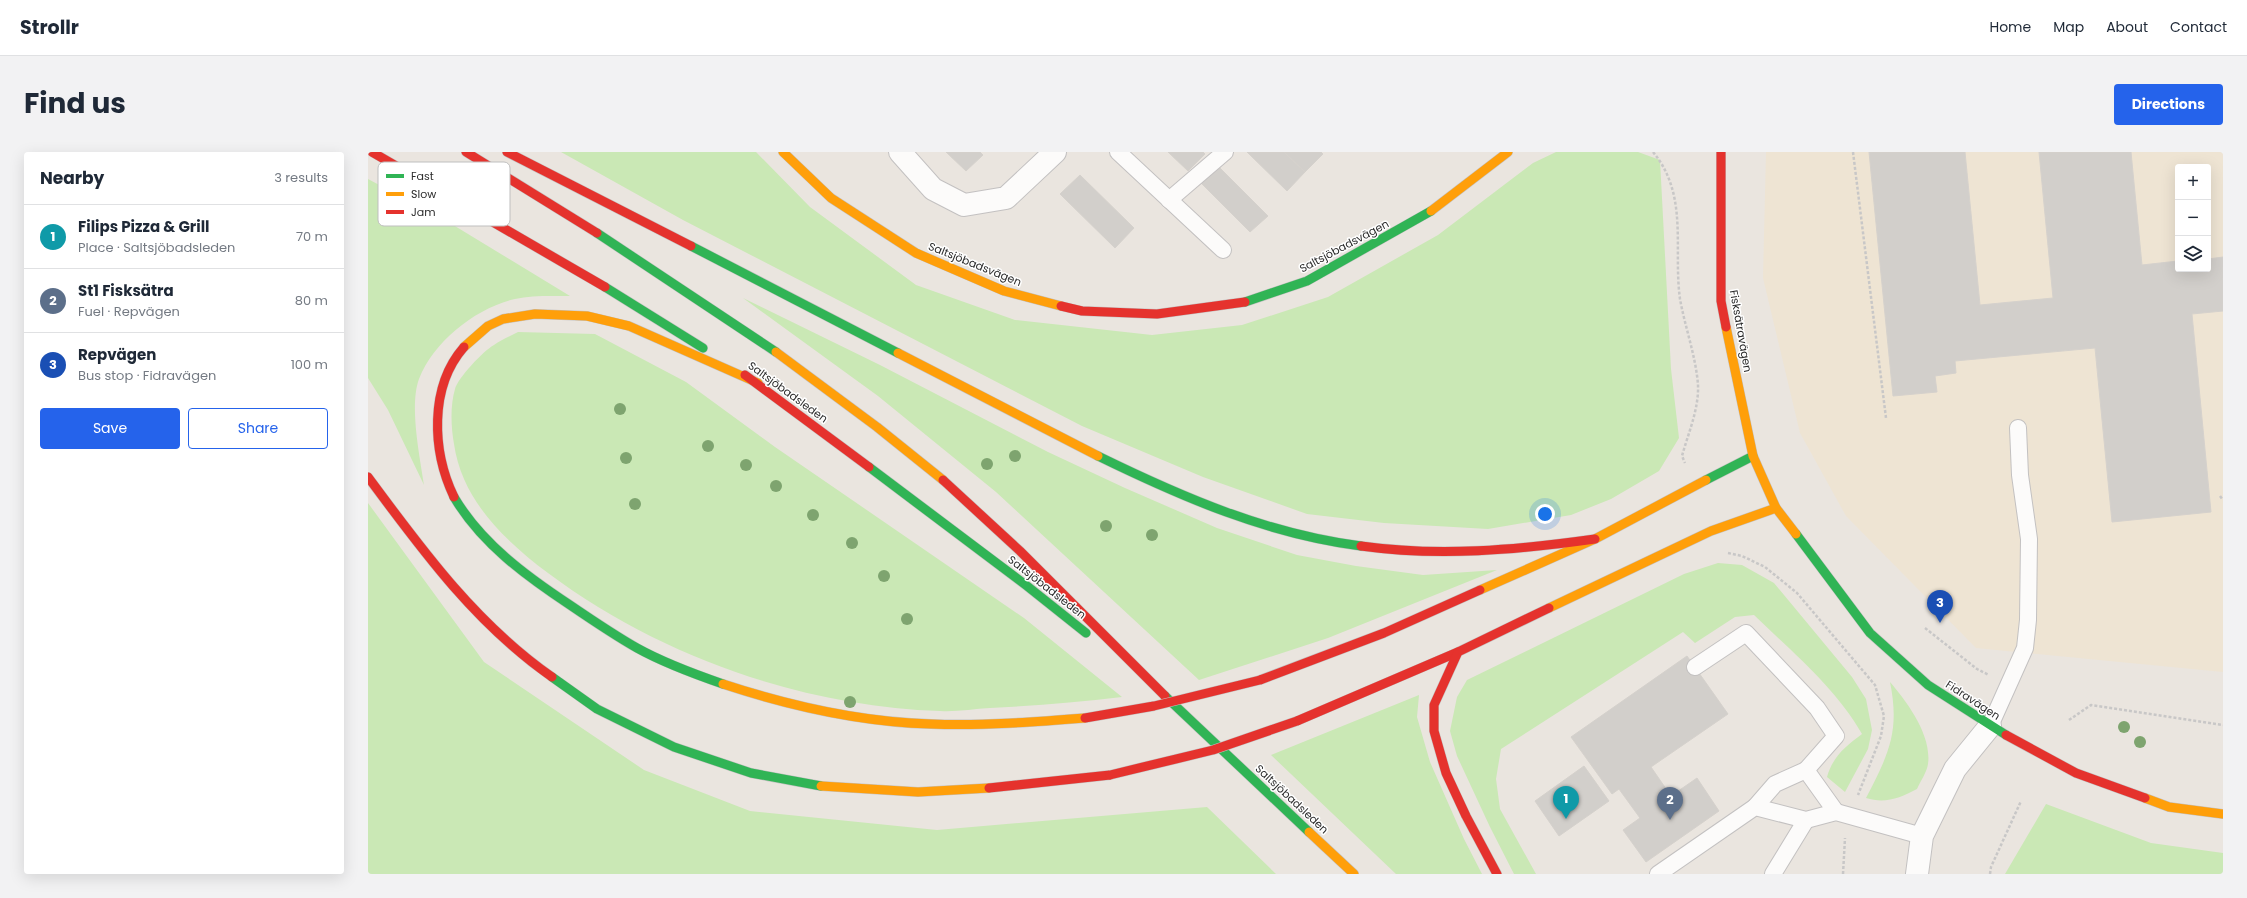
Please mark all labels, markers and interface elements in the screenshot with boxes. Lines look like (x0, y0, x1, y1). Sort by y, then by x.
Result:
text: Strollr (20, 14, 79, 41)
text: Home (1989, 17, 2031, 37)
text: Map (2053, 17, 2084, 37)
text: About (2106, 17, 2148, 37)
text: Contact (2170, 17, 2227, 37)
text: Find us (24, 84, 126, 123)
button: Directions (2114, 84, 2223, 125)
legend (378, 162, 510, 226)
map controls (2175, 164, 2211, 272)
button: + (2175, 164, 2211, 200)
text: Nearby (40, 166, 104, 190)
text: 3 results (274, 168, 328, 187)
text: Fast (411, 168, 434, 184)
text: Slow (411, 186, 436, 202)
button: − (2175, 200, 2211, 236)
text: Jam (411, 204, 436, 220)
text: Filips Pizza & Grill (78, 216, 210, 237)
street label: Saltsjöbadsvägen (1297, 216, 1391, 276)
text: 1 (51, 227, 55, 246)
text: 70 m (296, 227, 328, 246)
button: layers (2175, 236, 2211, 272)
text: Place · Saltsjöbadsleden (78, 238, 235, 257)
street label: Saltsjöbadsvägen (926, 238, 1024, 290)
text: St1 Fisksätra (78, 280, 174, 301)
street label: Fisksätravägen (1726, 289, 1756, 373)
text: 2 (49, 291, 57, 310)
text: 80 m (295, 291, 328, 310)
text: Fuel · Repvägen (78, 302, 180, 321)
text: Repvägen (78, 344, 156, 365)
text: 3 (49, 355, 57, 374)
text: 100 m (291, 355, 328, 374)
street label: Saltsjöbadsleden (745, 358, 831, 426)
text: Bus stop · Fidravägen (78, 366, 216, 385)
button: Save (40, 408, 180, 449)
button: Share (188, 408, 328, 449)
your location (1535, 504, 1555, 524)
street label: Saltsjöbadsleden (1005, 551, 1089, 623)
pin: 3 (1927, 590, 1953, 623)
street label: Fidravägen (1943, 676, 2003, 724)
street label: Saltsjöbadsleden (1252, 761, 1332, 837)
pin: 1 (1553, 786, 1579, 819)
pin: 2 (1657, 787, 1683, 820)

